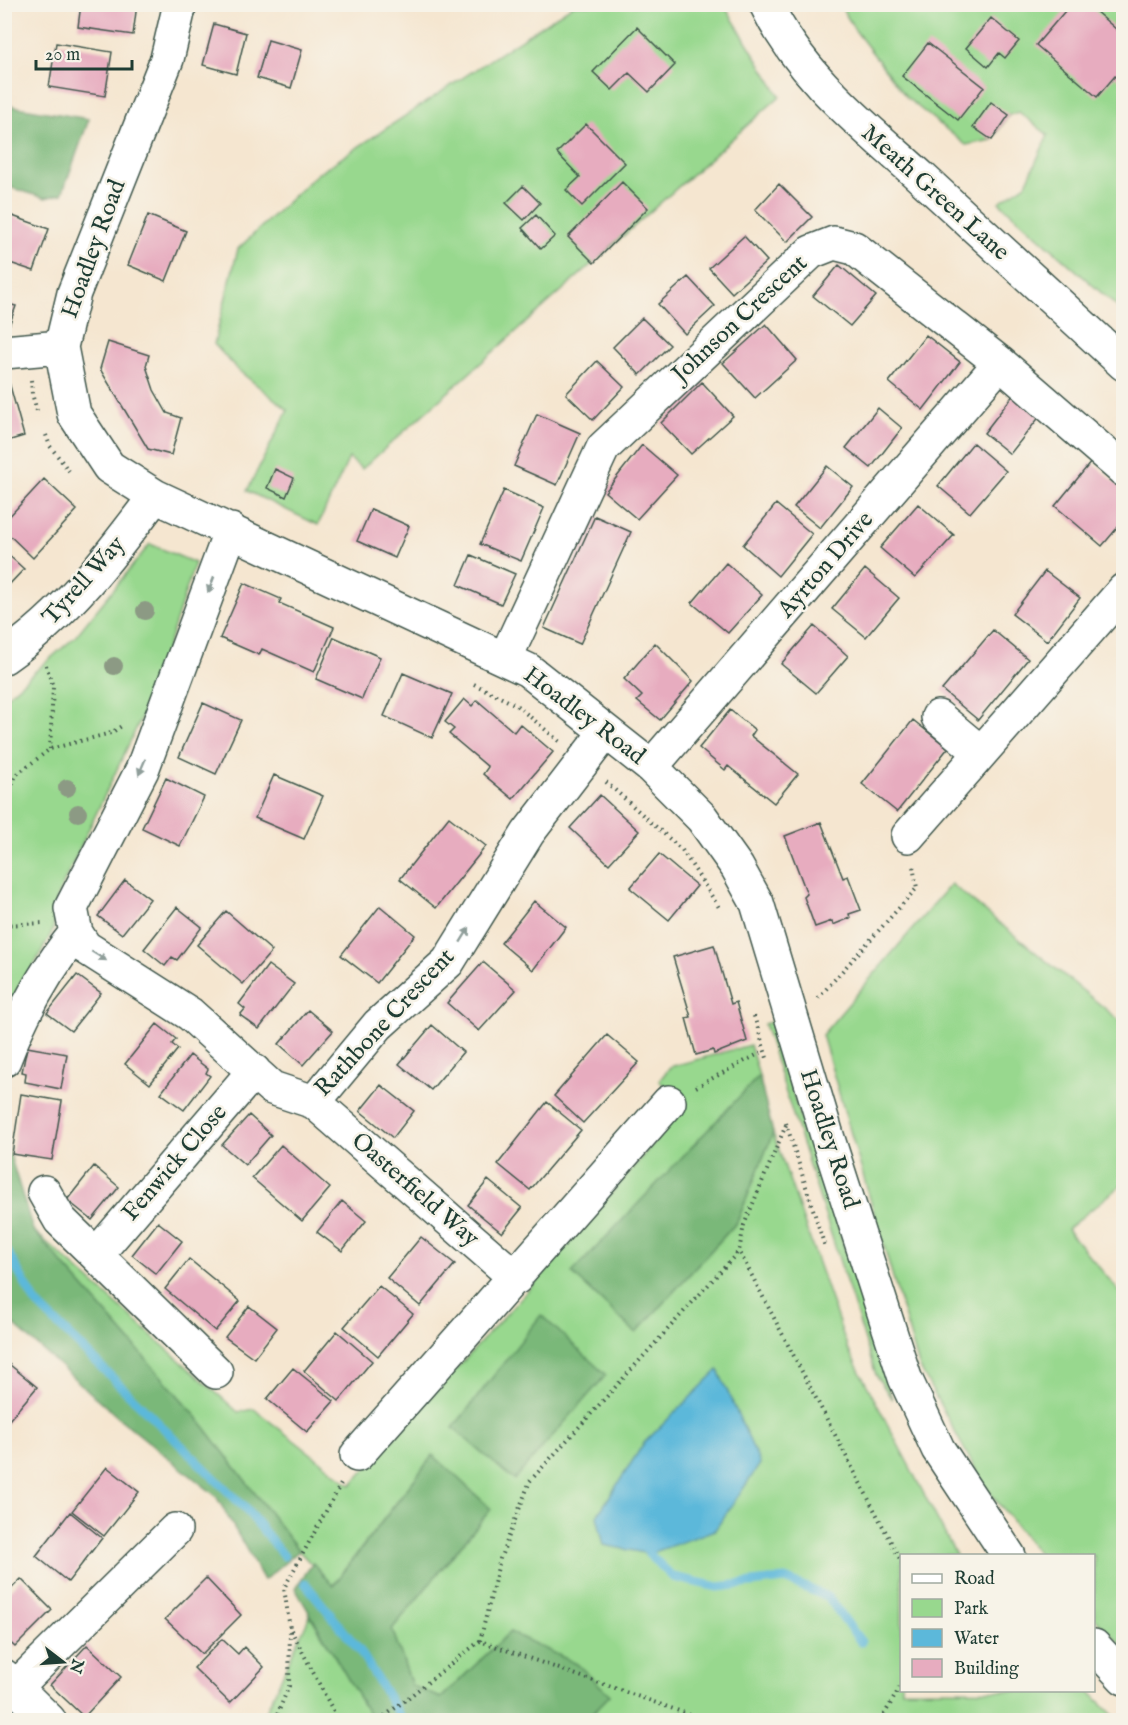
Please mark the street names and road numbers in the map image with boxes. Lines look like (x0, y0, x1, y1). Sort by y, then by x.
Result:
street label: Meath Green Lane (854, 118, 1016, 268)
street label: Hoadley Road (55, 175, 133, 322)
street label: Johnson Crescent (663, 248, 814, 392)
street label: Ayrton Drive (771, 505, 881, 625)
street label: Tyrell Way (36, 530, 132, 632)
street label: Hoadley Road (517, 660, 651, 772)
street label: Rathbone Crescent (308, 942, 462, 1104)
street label: Hoadley Road (792, 1065, 866, 1213)
street label: Fenwick Close (116, 1098, 234, 1228)
street label: Oasterfield Way (345, 1126, 486, 1254)

